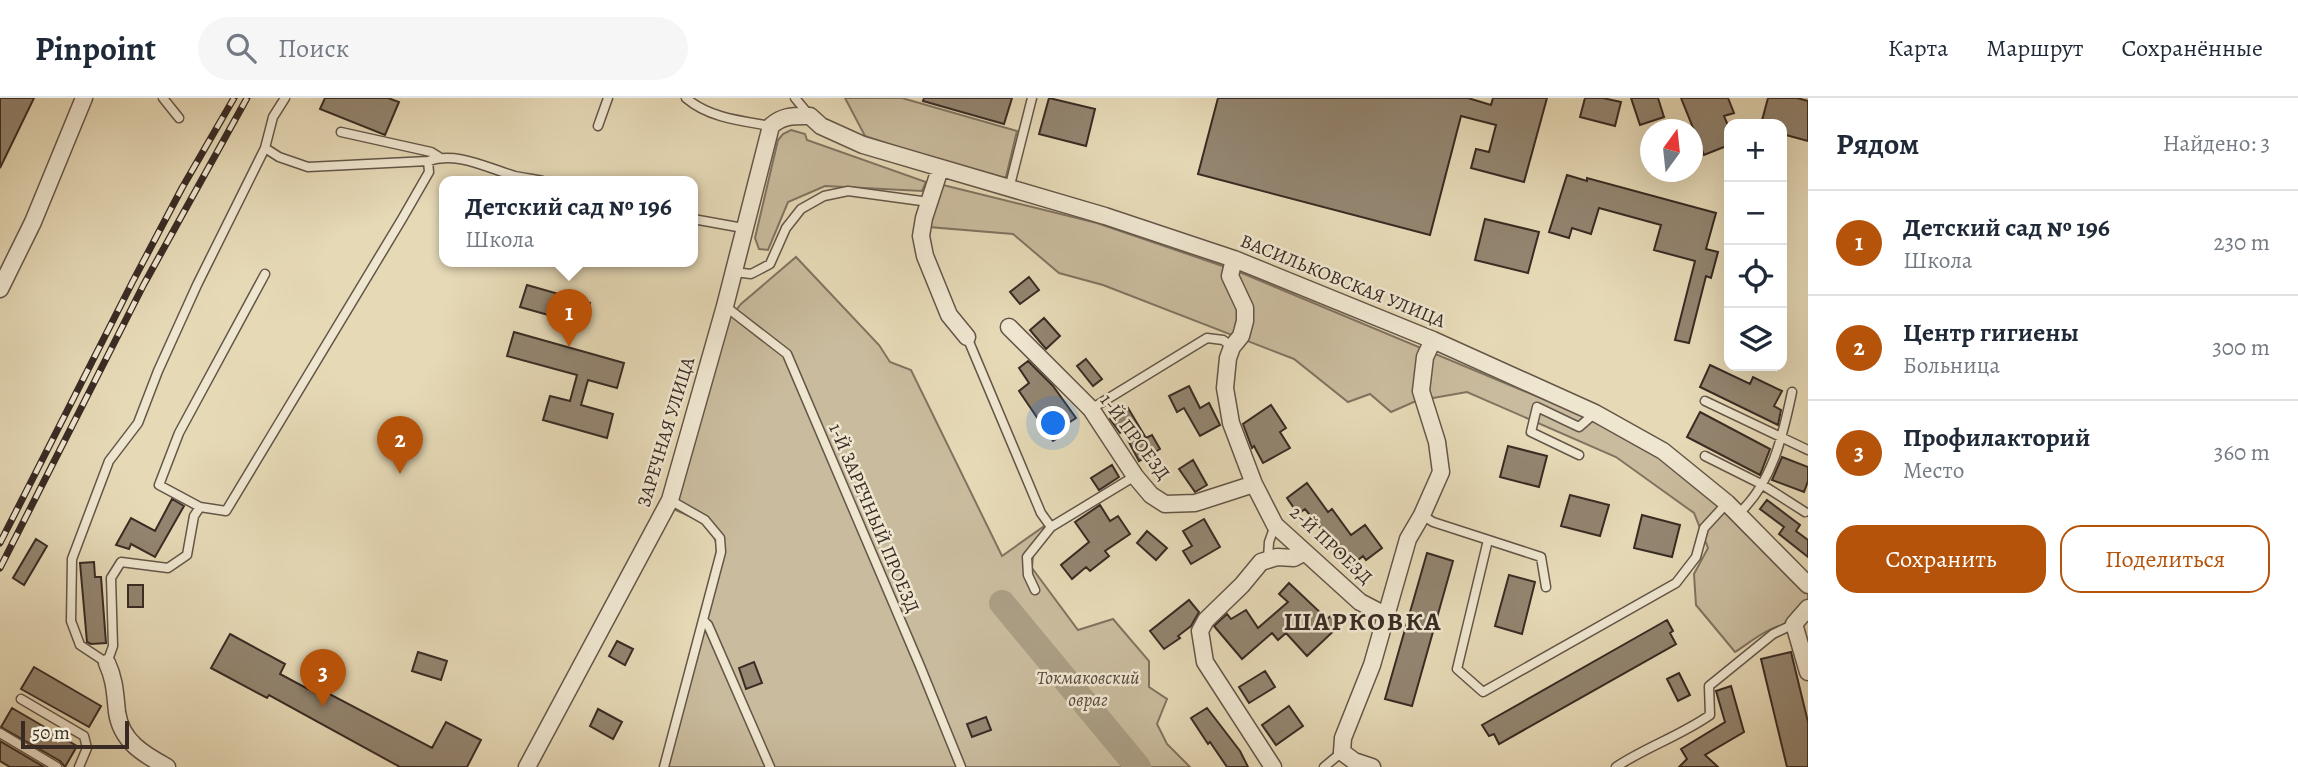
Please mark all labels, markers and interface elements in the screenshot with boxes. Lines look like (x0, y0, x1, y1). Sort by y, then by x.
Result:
search box (198, 17, 688, 80)
text: Pinpoint (35, 26, 156, 71)
icon: search (222, 29, 260, 67)
text: Поиск (278, 31, 349, 66)
text: Карта (1888, 32, 1948, 64)
text: Маршрут (1986, 32, 2084, 64)
text: Сохранённые (2122, 32, 2263, 64)
north arrow (1640, 119, 1703, 182)
map controls (1724, 119, 1787, 371)
button: + (1724, 119, 1787, 182)
text: Рядом (1836, 124, 1919, 164)
text: Найдено: 3 (2163, 128, 2270, 159)
popup (439, 176, 698, 267)
button: − (1724, 182, 1787, 245)
text: Детский сад № 196 (465, 189, 672, 224)
text: Детский сад № 196 (1903, 210, 2110, 245)
text: Школа (465, 224, 534, 255)
text: 1 (1855, 227, 1863, 258)
text: 230 m (2214, 227, 2270, 258)
street label: ВАСИЛЬКОВСКАЯ УЛИЦА (1236, 228, 1450, 334)
button: locate (1724, 245, 1787, 308)
text: Школа (1903, 245, 1972, 276)
pin: 1 (546, 289, 592, 347)
button: layers (1724, 308, 1787, 371)
text: Центр гигиены (1903, 315, 2079, 350)
text: 2 (1853, 332, 1865, 363)
text: 300 m (2212, 332, 2270, 363)
text: Больница (1903, 350, 2000, 381)
street label: ЗАРЕЧНАЯ УЛИЦА (631, 353, 701, 510)
street label: 1-Й ПРОЕЗД (1094, 389, 1176, 485)
your location (1036, 406, 1070, 440)
pin: 2 (377, 416, 423, 474)
street label: 1-Й ЗАРЕЧНЫЙ ПРОЕЗД (822, 419, 926, 617)
text: Профилакторий (1903, 420, 2090, 455)
text: 3 (1854, 437, 1864, 468)
text: 360 m (2214, 437, 2270, 468)
text: Место (1903, 455, 1964, 486)
street label: 2-Й ПРОЕЗД (1284, 500, 1378, 590)
button: Сохранить (1836, 525, 2046, 593)
button: Поделиться (2060, 525, 2270, 593)
district label: ШАРКОВКА (1284, 604, 1442, 639)
pin: 3 (300, 649, 346, 707)
park label: Токмаковский овраг (1036, 665, 1140, 713)
scale bar (21, 718, 130, 750)
text: 50 m (32, 720, 70, 746)

